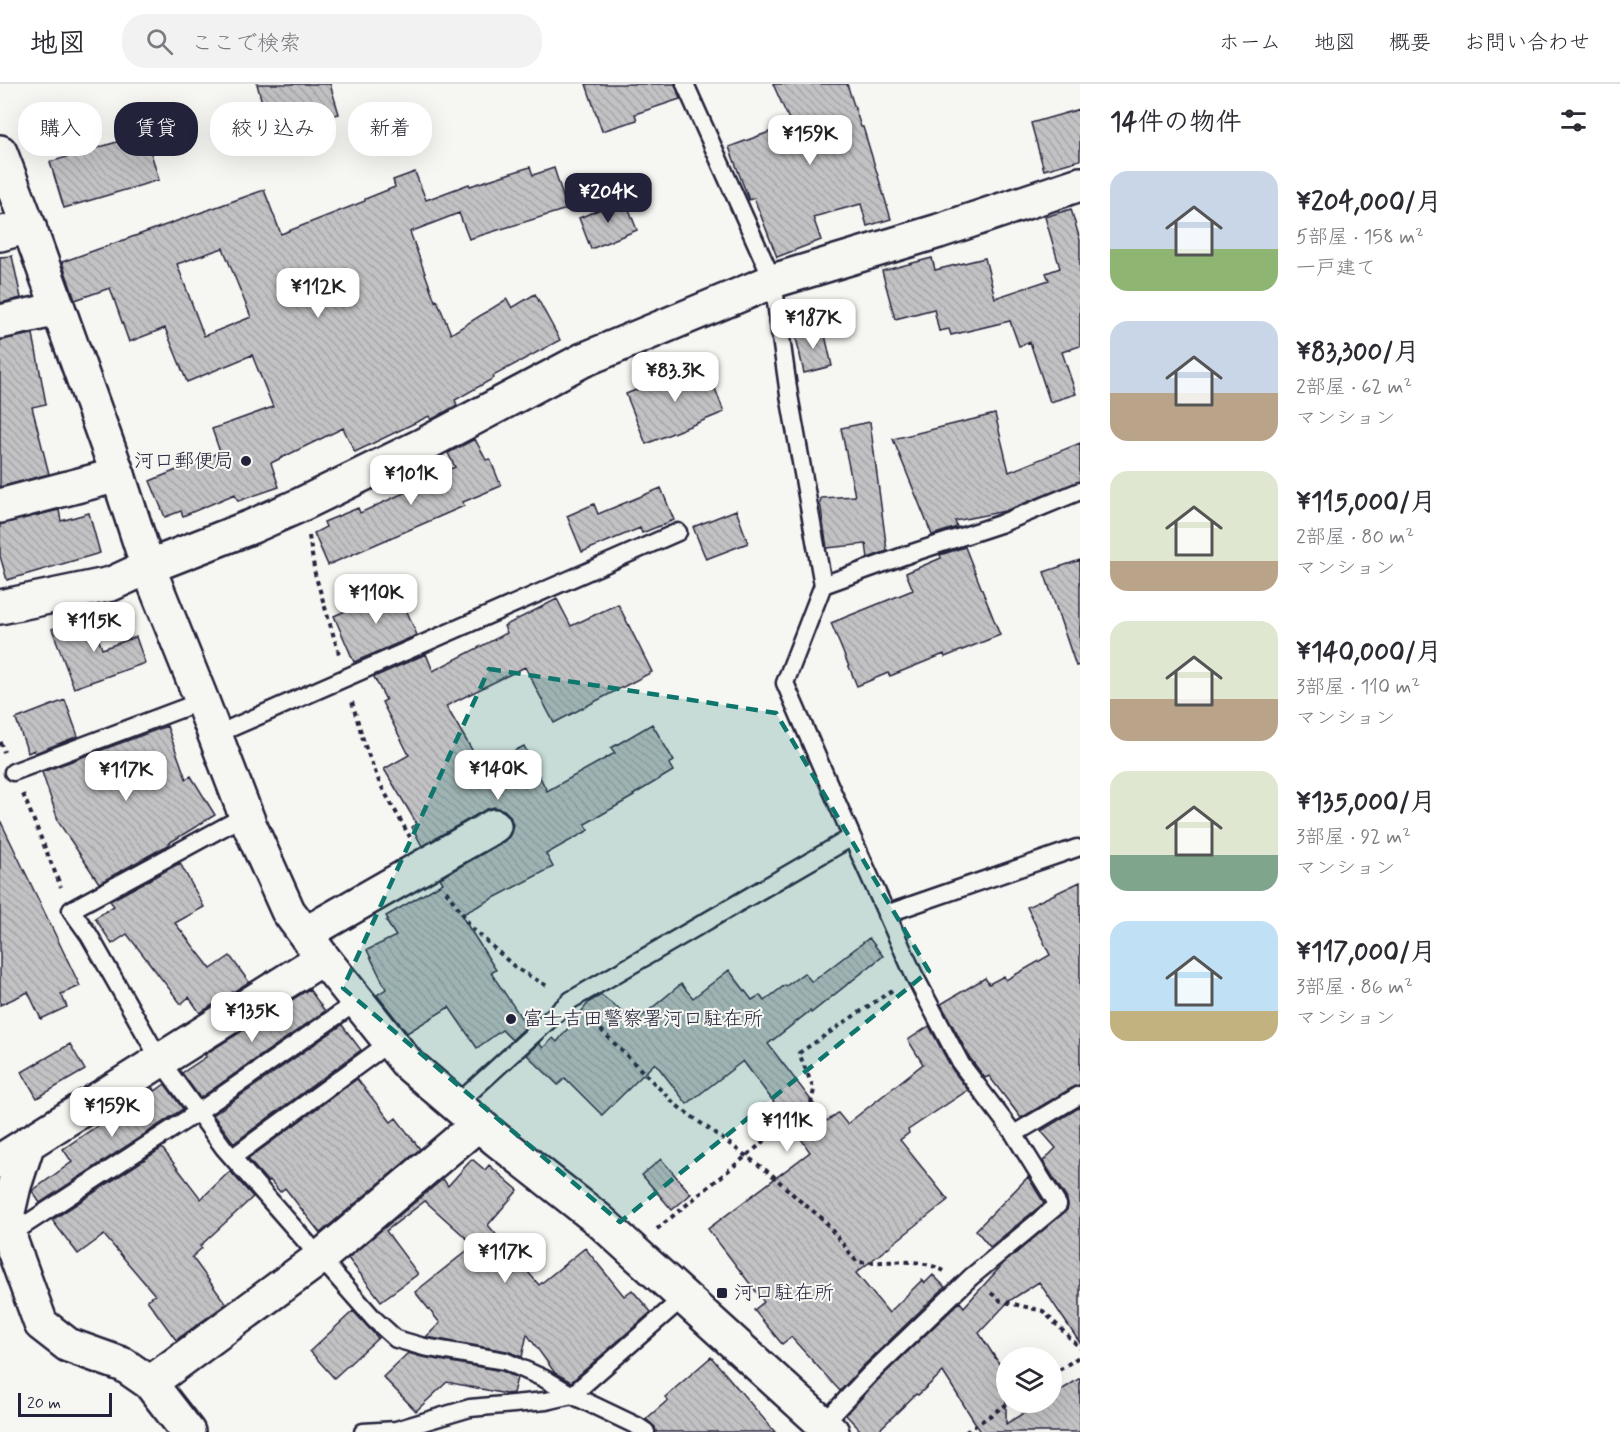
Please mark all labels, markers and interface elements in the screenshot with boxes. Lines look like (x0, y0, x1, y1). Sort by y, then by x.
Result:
search box (122, 14, 542, 68)
icon: search (143, 25, 176, 58)
text: 地図 (30, 26, 86, 63)
text: ホーム (1219, 29, 1281, 57)
text: 地図 (1314, 29, 1356, 57)
text: 概要 (1389, 29, 1431, 57)
text: お問い合わせ (1464, 29, 1590, 57)
text: ここで検索 (191, 30, 301, 58)
chip: 購入 (18, 102, 102, 156)
chip: 賃貸 (114, 102, 198, 156)
chip: 絞り込み (210, 102, 336, 156)
chip: 新着 (348, 102, 432, 156)
icon: filters (1557, 104, 1590, 137)
text: 14件の物件 (1110, 106, 1241, 140)
pin: ¥159K (768, 115, 852, 166)
text: ¥159K (782, 121, 838, 148)
pin: ¥204K (566, 173, 650, 224)
text: ¥204K (579, 179, 637, 206)
text: ¥204,000/月 (1296, 186, 1442, 220)
icon: home (1158, 195, 1230, 267)
text: 5部屋 · 158 m² (1296, 224, 1424, 251)
text: 一戸建て (1296, 255, 1376, 282)
pin: ¥112K (276, 268, 360, 319)
text: ¥112K (290, 274, 346, 301)
pin: ¥187K (771, 299, 855, 350)
text: ¥187K (785, 305, 841, 332)
text: ¥83,300/月 (1296, 336, 1420, 370)
icon: home (1158, 345, 1230, 417)
pin: ¥83.3K (626, 352, 724, 403)
text: ¥83.3K (646, 358, 704, 385)
text: 2部屋 · 62 m² (1296, 374, 1412, 401)
text: マンション (1296, 405, 1395, 432)
place label: 河口郵便局 (134, 448, 234, 475)
marker: 河口郵便局 (239, 454, 253, 468)
pin: ¥101K (369, 455, 453, 506)
text: ¥101K (384, 461, 438, 488)
text: ¥115,000/月 (1296, 486, 1436, 520)
icon: home (1158, 495, 1230, 567)
text: 2部屋 · 80 m² (1296, 524, 1414, 551)
text: マンション (1296, 555, 1395, 582)
pin: ¥110K (334, 574, 418, 625)
text: ¥110K (348, 580, 404, 607)
pin: ¥115K (52, 602, 136, 653)
text: ¥115K (67, 608, 121, 635)
text: ¥140,000/月 (1296, 636, 1442, 670)
icon: home (1158, 645, 1230, 717)
text: 3部屋 · 110 m² (1296, 674, 1420, 701)
text: マンション (1296, 705, 1395, 732)
pin: ¥140K (456, 750, 540, 801)
pin: ¥117K (84, 751, 168, 802)
text: ¥140K (469, 756, 527, 783)
text: ¥117K (99, 757, 153, 784)
text: ¥135,000/月 (1296, 786, 1436, 820)
icon: home (1158, 795, 1230, 867)
text: 3部屋 · 92 m² (1296, 824, 1411, 851)
text: マンション (1296, 855, 1395, 882)
text: ¥117,000/月 (1296, 936, 1436, 970)
icon: home (1158, 945, 1230, 1017)
text: 3部屋 · 86 m² (1296, 974, 1413, 1001)
pin: ¥135K (210, 992, 294, 1043)
text: ¥135K (225, 998, 279, 1025)
text: マンション (1296, 1005, 1395, 1032)
place label: 富士吉田警察署河口駐在所 (523, 1006, 763, 1033)
marker: 富士吉田警察署河口駐在所 (504, 1012, 518, 1026)
pin: ¥159K (70, 1087, 154, 1138)
text: ¥159K (84, 1093, 140, 1120)
pin: ¥111K (745, 1102, 829, 1153)
text: ¥111K (762, 1108, 812, 1135)
pin: ¥117K (463, 1233, 547, 1284)
text: ¥117K (478, 1239, 532, 1266)
place label: 河口駐在所 (734, 1280, 834, 1307)
marker: 河口駐在所 (715, 1286, 729, 1300)
map controls (996, 1347, 1062, 1413)
button: layers (996, 1347, 1062, 1413)
scale bar (18, 1390, 112, 1418)
text: 20 m (27, 1393, 61, 1414)

